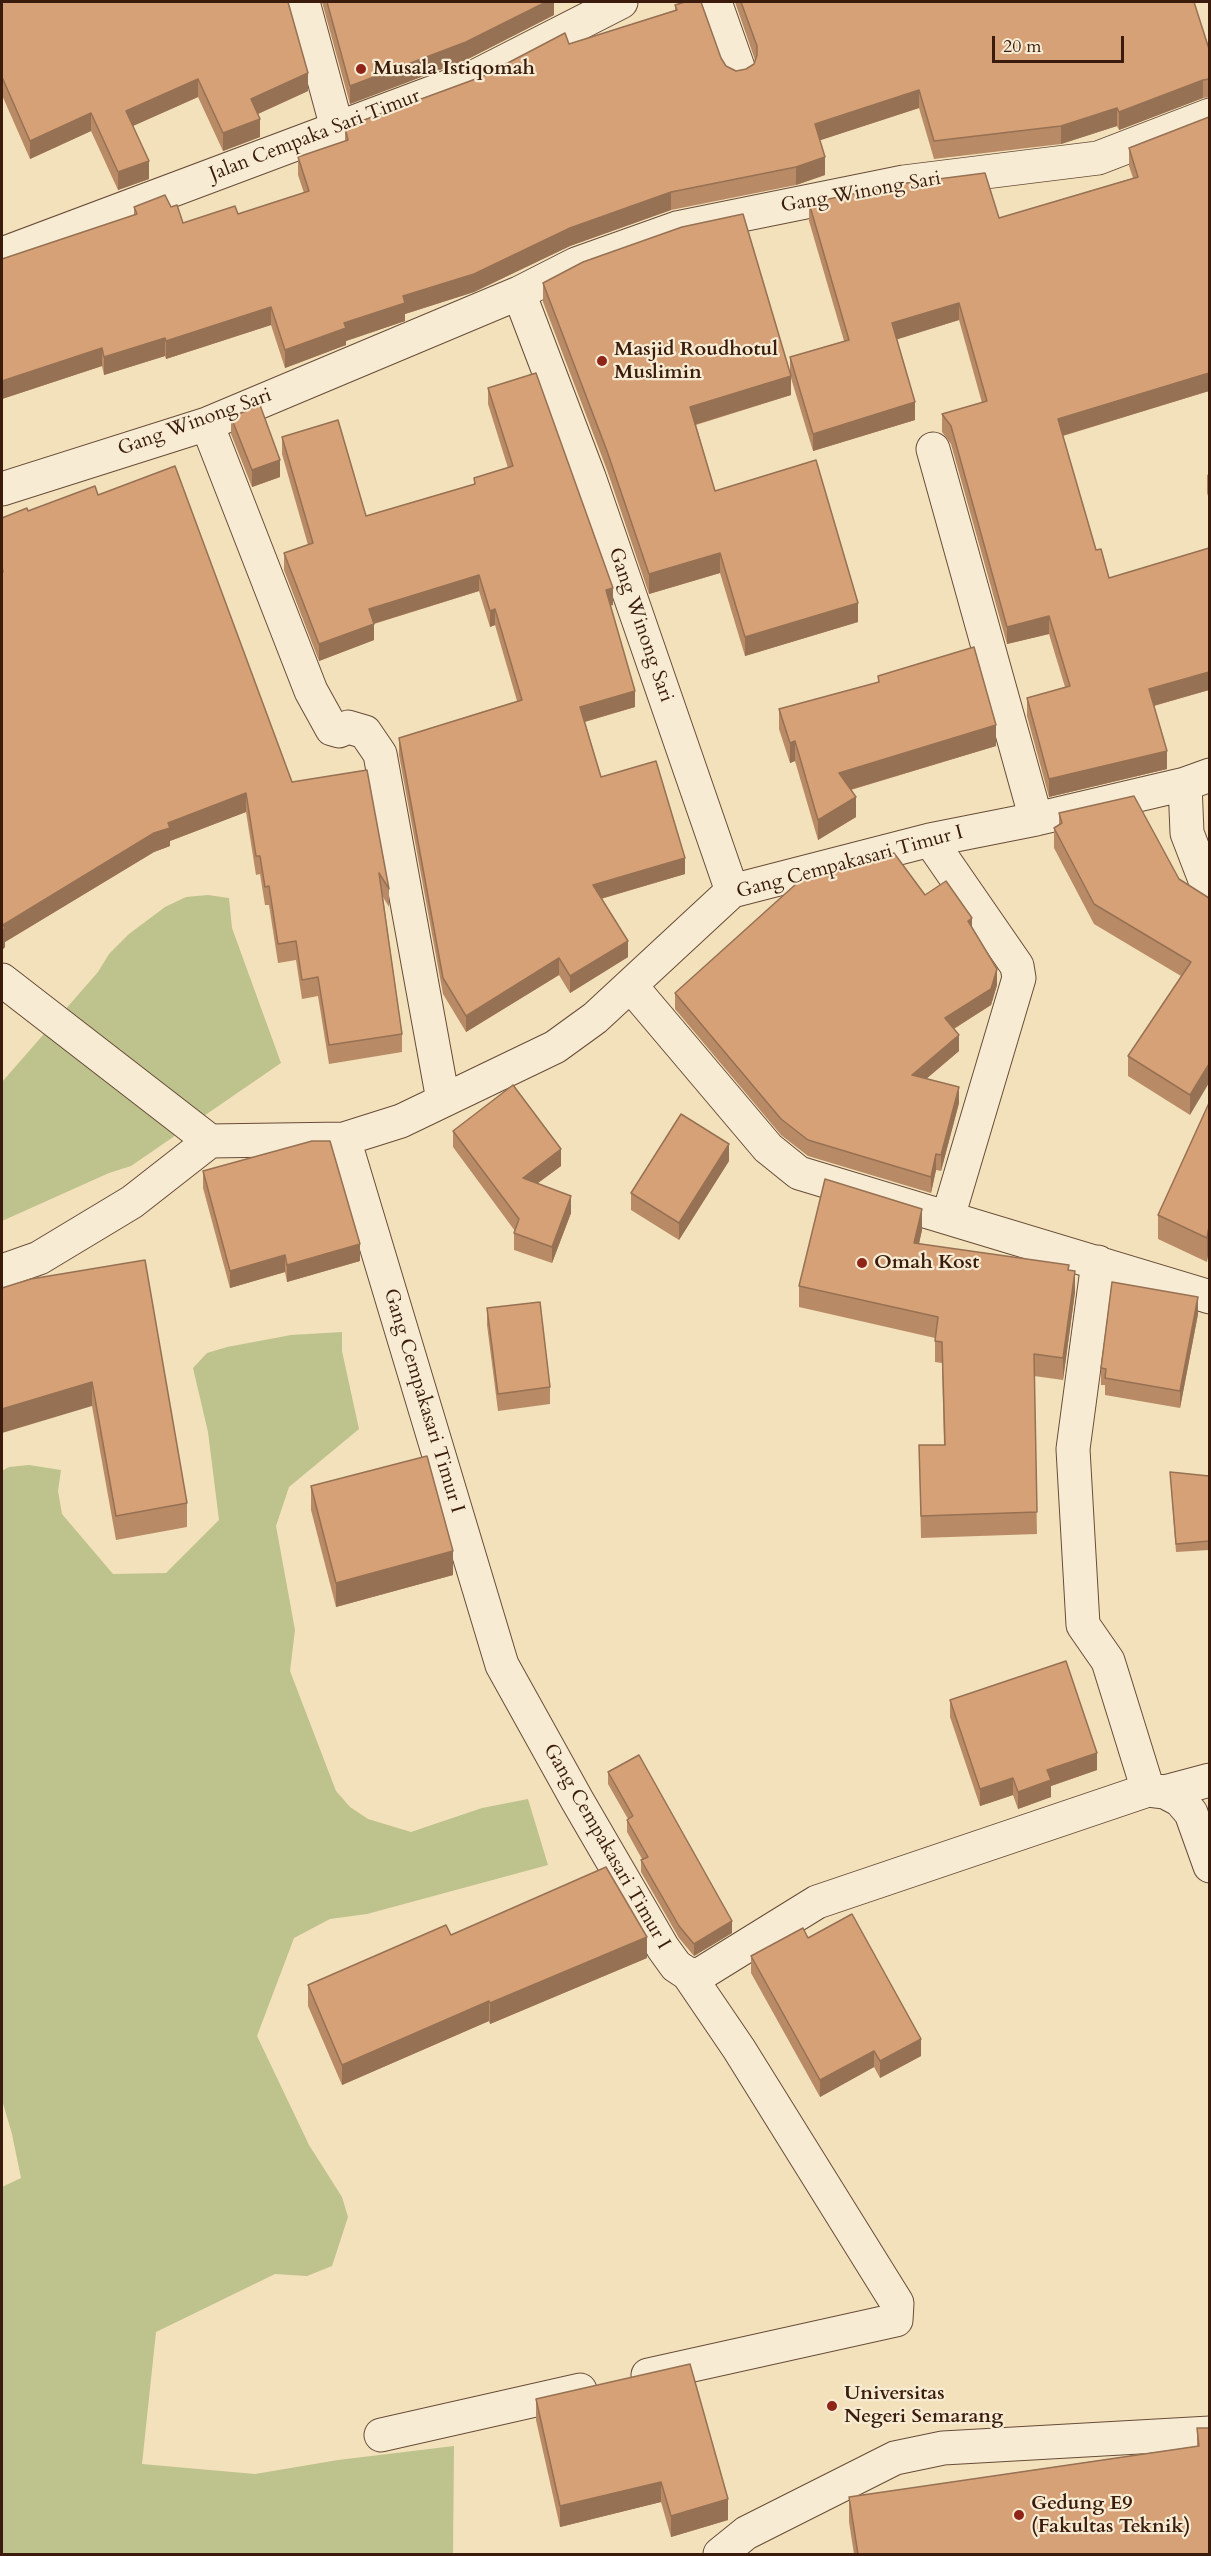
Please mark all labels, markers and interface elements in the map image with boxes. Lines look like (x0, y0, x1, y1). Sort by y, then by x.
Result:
scale bar (995, 24, 1127, 62)
text: 20 m (1003, 34, 1042, 59)
place label: Musala Istiqomah (373, 57, 535, 81)
marker: Musala Istiqomah (354, 62, 368, 76)
street label: Jalan Cempaka Sari Timur (206, 85, 424, 187)
street label: Gang Winong Sari (779, 167, 943, 219)
place label: Masjid Roudhotul Muslimin (614, 338, 778, 385)
marker: Masjid Roudhotul Muslimin (595, 354, 609, 368)
street label: Gang Winong Sari (115, 384, 275, 462)
street label: Gang Winong Sari (602, 545, 678, 705)
street label: Gang Cempakasari Timur I (734, 821, 966, 905)
place label: Omah Kost (874, 1251, 979, 1275)
marker: Omah Kost (855, 1256, 869, 1270)
street label: Gang Cempakasari Timur I (377, 1286, 469, 1516)
street label: Gang Cempakasari Timur I (537, 1740, 675, 1954)
place label: Universitas Negeri Semarang (844, 2382, 1003, 2429)
marker: Universitas Negeri Semarang (825, 2399, 839, 2413)
place label: Gedung E9 (Fakultas Teknik) (1031, 2492, 1191, 2539)
marker: Gedung E9 (Fakultas Teknik) (1012, 2508, 1026, 2522)

